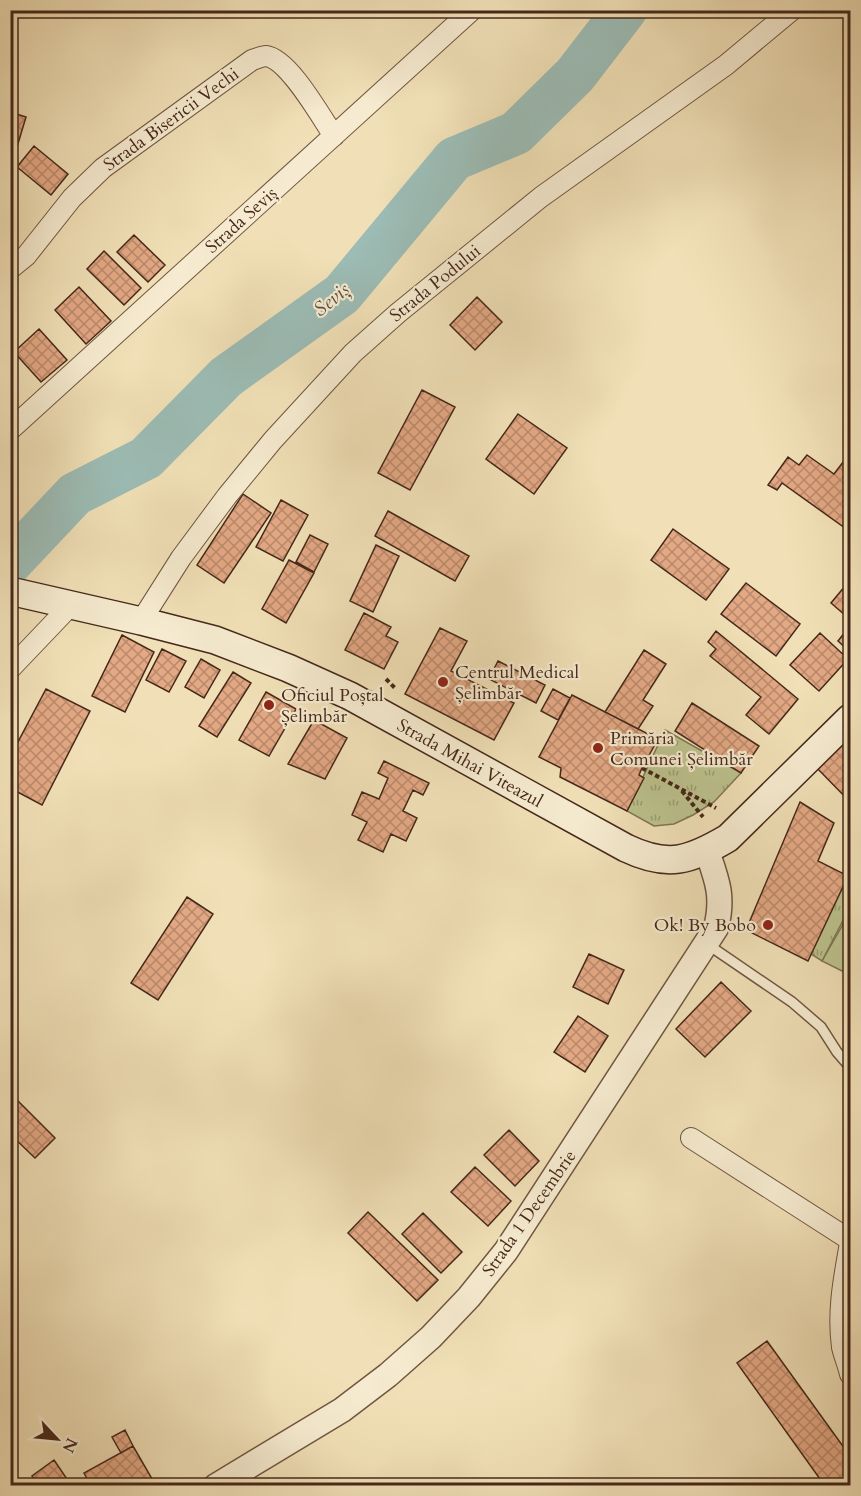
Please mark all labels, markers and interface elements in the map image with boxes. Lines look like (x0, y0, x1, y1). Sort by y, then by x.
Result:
street label: Strada Bisericii Vechi (98, 62, 244, 177)
street label: Strada Seviș (200, 181, 283, 259)
street label: Strada Podului (384, 239, 486, 328)
water label: Seviș (307, 276, 355, 323)
place label: Centrul Medical Șelimbăr (455, 660, 579, 706)
marker: Centrul Medical Șelimbăr (436, 675, 450, 689)
place label: Oficiul Poștal Șelimbăr (281, 683, 384, 729)
marker: Oficiul Poștal Șelimbăr (262, 698, 276, 712)
street label: Strada Mihai Viteazul (392, 713, 548, 814)
place label: Primăria Comunei Șelimbăr (610, 726, 753, 772)
marker: Primăria Comunei Șelimbăr (591, 741, 605, 755)
place label: Ok! By Bobo (654, 913, 756, 938)
marker: Ok! By Bobo (761, 918, 775, 932)
street label: Strada 1 Decembrie (476, 1145, 582, 1282)
north arrow (27, 1409, 87, 1469)
text: N (57, 1434, 83, 1456)

